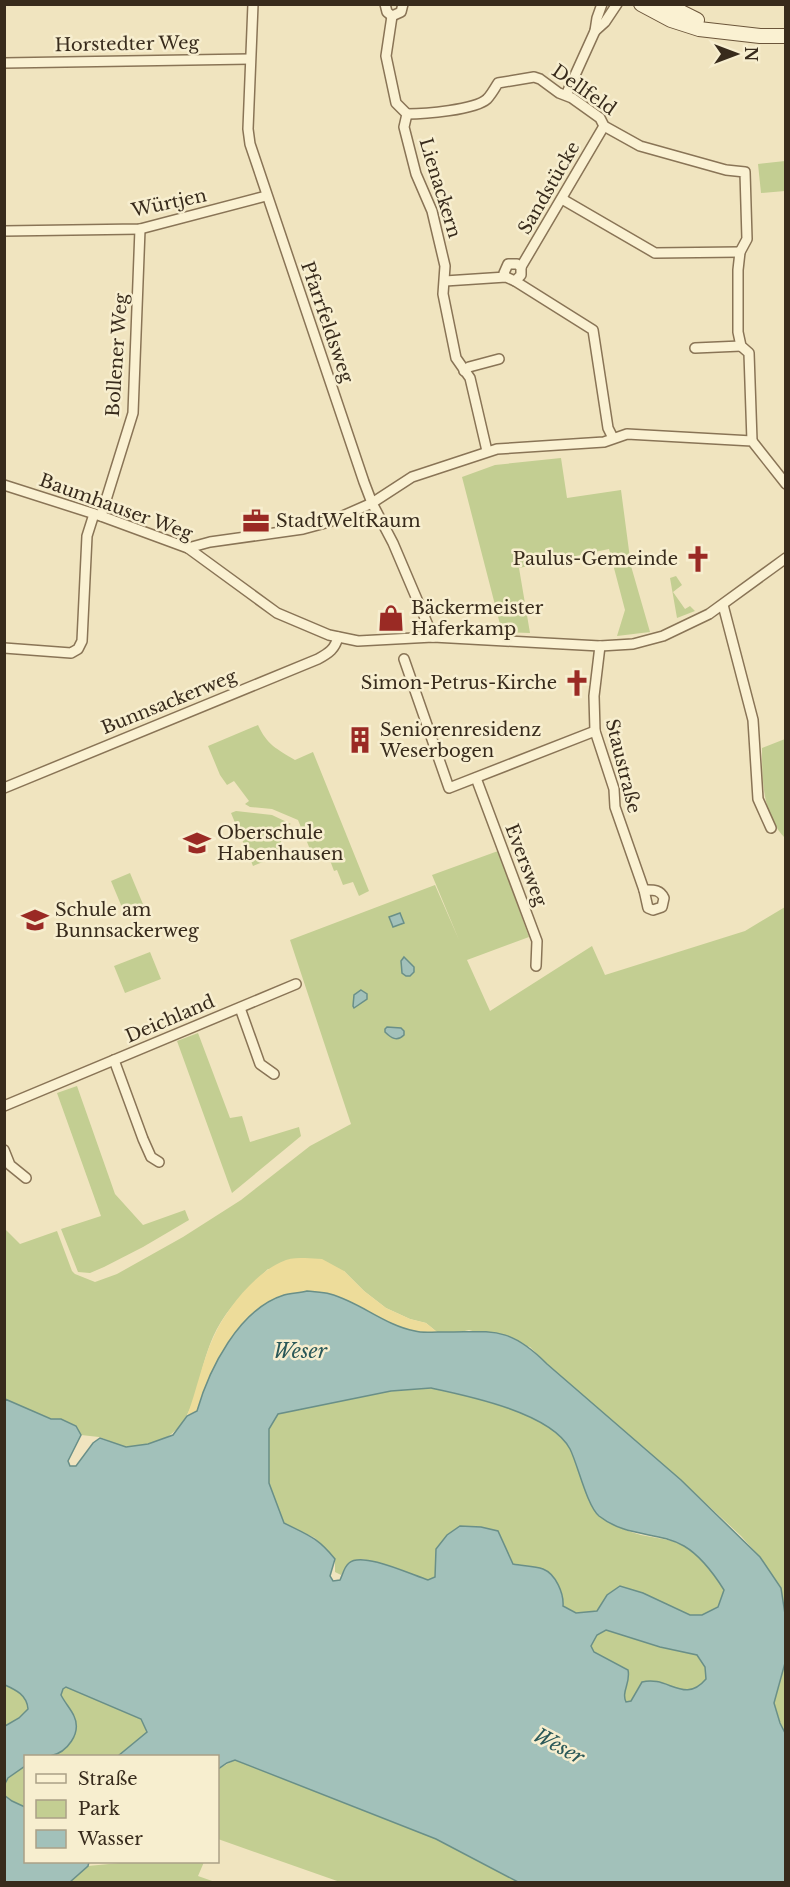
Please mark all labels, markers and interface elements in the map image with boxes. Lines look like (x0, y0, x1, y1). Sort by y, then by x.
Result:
north arrow (706, 24, 766, 84)
street label: Horstedter Weg (55, 32, 200, 56)
text: N (741, 46, 761, 62)
street label: Dellfeld (548, 60, 620, 120)
street label: Lienackern (414, 135, 466, 241)
street label: Sandstücke (514, 138, 584, 238)
street label: Würtjen (128, 184, 209, 222)
street label: Pfarrfeldsweg (296, 259, 358, 386)
street label: Bollener Weg (102, 292, 132, 417)
street label: Baumhauser Weg (36, 469, 196, 545)
office icon: StadtWeltRaum (241, 506, 271, 536)
place label: StadtWeltRaum (276, 510, 421, 532)
church icon: Paulus-Gemeinde (683, 544, 713, 574)
place label: Paulus-Gemeinde (513, 548, 678, 570)
place label: Bäckermeister Haferkamp (411, 597, 544, 640)
shop icon: Bäckermeister Haferkamp (376, 603, 406, 633)
street label: Bunnsackerweg (98, 665, 240, 739)
church icon: Simon-Petrus-Kirche (562, 668, 592, 698)
place label: Simon-Petrus-Kirche (361, 672, 557, 694)
street label: Staustraße (601, 717, 645, 815)
place label: Seniorenresidenz Weserbogen (379, 719, 541, 762)
building icon: Seniorenresidenz Weserbogen (345, 725, 375, 755)
street label: Eversweg (500, 821, 552, 909)
place label: Oberschule Habenhausen (217, 822, 343, 865)
school or university icon: Oberschule Habenhausen (182, 828, 212, 858)
place label: Schule am Bunnsackerweg (55, 899, 199, 942)
school or university icon: Schule am Bunnsackerweg (20, 905, 50, 935)
street label: Deichland (122, 990, 218, 1048)
water label: Weser (273, 1339, 328, 1363)
water label: Weser (530, 1723, 589, 1770)
legend (24, 1755, 219, 1863)
text: Straße (78, 1768, 138, 1790)
text: Park (78, 1798, 120, 1820)
text: Wasser (77, 1828, 143, 1850)

